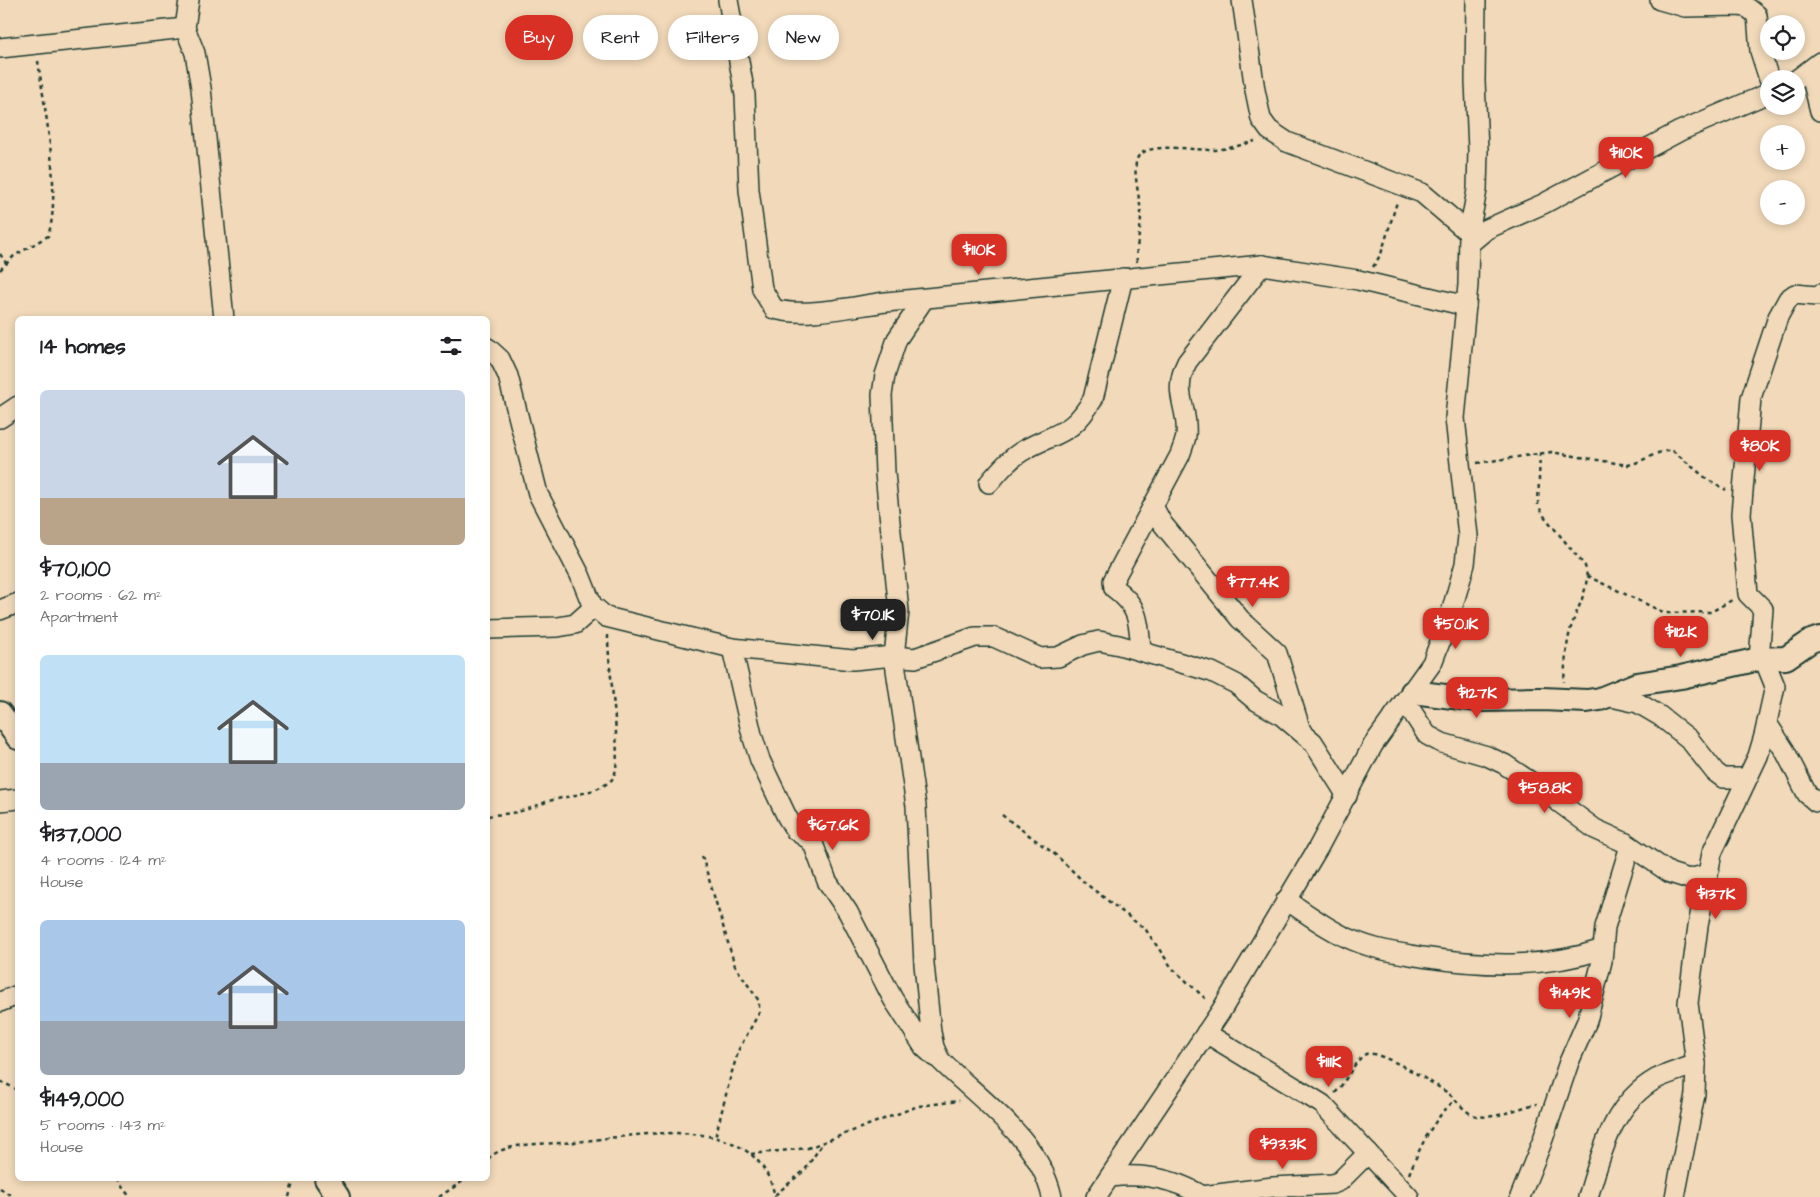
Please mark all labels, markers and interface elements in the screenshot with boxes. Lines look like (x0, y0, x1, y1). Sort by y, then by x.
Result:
chip: Buy (505, 15, 573, 60)
chip: Rent (583, 15, 658, 60)
chip: Filters (668, 15, 758, 60)
chip: New (768, 15, 839, 60)
map controls (1760, 15, 1805, 225)
button: locate (1760, 15, 1805, 60)
button: layers (1760, 70, 1805, 115)
button: + (1760, 125, 1805, 170)
pin: $110K (1591, 136, 1661, 179)
text: $110K (1610, 142, 1642, 164)
button: − (1760, 180, 1805, 225)
pin: $110K (944, 234, 1014, 276)
text: $110K (963, 239, 995, 261)
text: 14 homes (40, 332, 126, 361)
icon: filters (437, 332, 465, 360)
icon: home (208, 422, 298, 512)
pin: $80K (1730, 430, 1790, 472)
text: $80K (1740, 435, 1780, 457)
text: $70,100 (40, 555, 111, 584)
pin: $77.4K (1212, 566, 1294, 608)
text: $77.4K (1227, 571, 1279, 593)
text: 2 rooms · 62 m² (40, 584, 162, 606)
pin: $70.1K (832, 598, 914, 641)
text: $70.1K (852, 604, 894, 626)
text: Apartment (40, 606, 118, 628)
pin: $50.1K (1415, 608, 1497, 650)
text: $50.1K (1434, 613, 1478, 635)
pin: $112K (1646, 616, 1716, 658)
text: $112K (1665, 621, 1697, 643)
pin: $127K (1442, 676, 1512, 719)
text: $127K (1457, 682, 1497, 704)
icon: home (208, 687, 298, 777)
pin: $58.8K (1504, 772, 1586, 814)
text: $58.8K (1519, 777, 1571, 799)
pin: $67.6K (792, 808, 874, 851)
text: $67.6K (808, 814, 858, 836)
text: $137,000 (40, 820, 121, 849)
text: 4 rooms · 124 m² (40, 849, 167, 871)
text: House (40, 871, 84, 893)
pin: $137K (1681, 878, 1751, 920)
text: $137K (1697, 883, 1735, 905)
icon: home (208, 952, 298, 1042)
pin: $149K (1535, 976, 1605, 1019)
text: $149K (1550, 982, 1590, 1004)
pin: $111K (1294, 1046, 1364, 1088)
text: $111K (1317, 1051, 1341, 1073)
text: $149,000 (40, 1085, 124, 1114)
text: 5 rooms · 143 m² (40, 1114, 166, 1136)
pin: $93.3K (1242, 1128, 1324, 1170)
text: $93.3K (1260, 1133, 1306, 1155)
text: House (40, 1136, 84, 1158)

